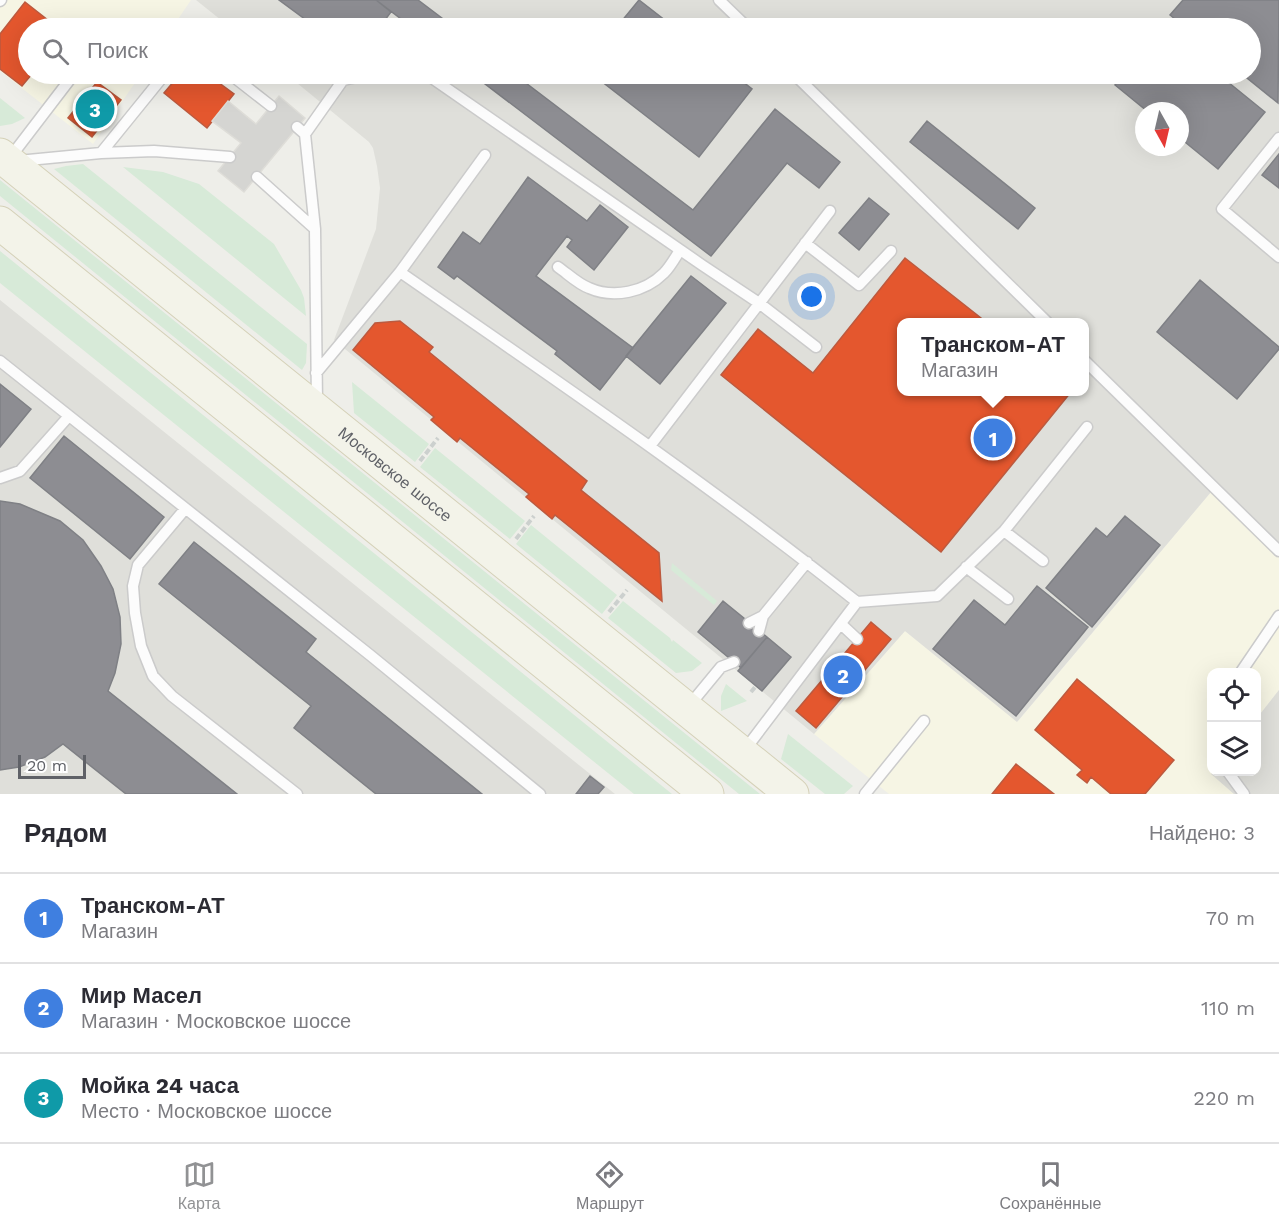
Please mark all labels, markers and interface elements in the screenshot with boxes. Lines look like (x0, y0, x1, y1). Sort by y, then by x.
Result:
search box (18, 18, 1261, 84)
icon: search (39, 35, 72, 68)
text: Поиск (87, 38, 148, 63)
pin: 3 (76, 86, 115, 132)
north arrow (1135, 102, 1189, 156)
your location (797, 282, 826, 311)
popup (897, 318, 1089, 396)
text: Транском-АТ (921, 332, 1065, 357)
text: Магазин (921, 358, 998, 382)
pin: 1 (974, 416, 1012, 460)
street label: Московское шоссе (335, 423, 456, 525)
pin: 2 (824, 652, 862, 698)
map controls (1207, 668, 1261, 776)
button: locate (1207, 668, 1261, 722)
button: layers (1207, 722, 1261, 776)
scale bar (18, 752, 86, 780)
text: 20 m (27, 756, 67, 775)
text: Рядом (24, 818, 107, 848)
text: Найдено: 3 (1149, 821, 1255, 845)
text: Транском-АТ (81, 893, 225, 918)
text: 1 (39, 906, 48, 930)
text: 70 m (1206, 906, 1255, 930)
text: Магазин (81, 919, 158, 943)
text: Мир Масел (81, 983, 202, 1008)
text: 2 (38, 996, 49, 1020)
text: 110 m (1201, 996, 1255, 1020)
text: Магазин · Московское шоссе (81, 1009, 351, 1033)
text: Мойка 24 часа (81, 1073, 239, 1098)
text: 3 (38, 1086, 49, 1110)
text: 220 m (1193, 1086, 1255, 1110)
text: Место · Московское шоссе (81, 1099, 332, 1123)
tab: Карта (178, 1158, 221, 1213)
tab: Маршрут (576, 1158, 644, 1213)
tab: Сохранённые (999, 1158, 1101, 1213)

